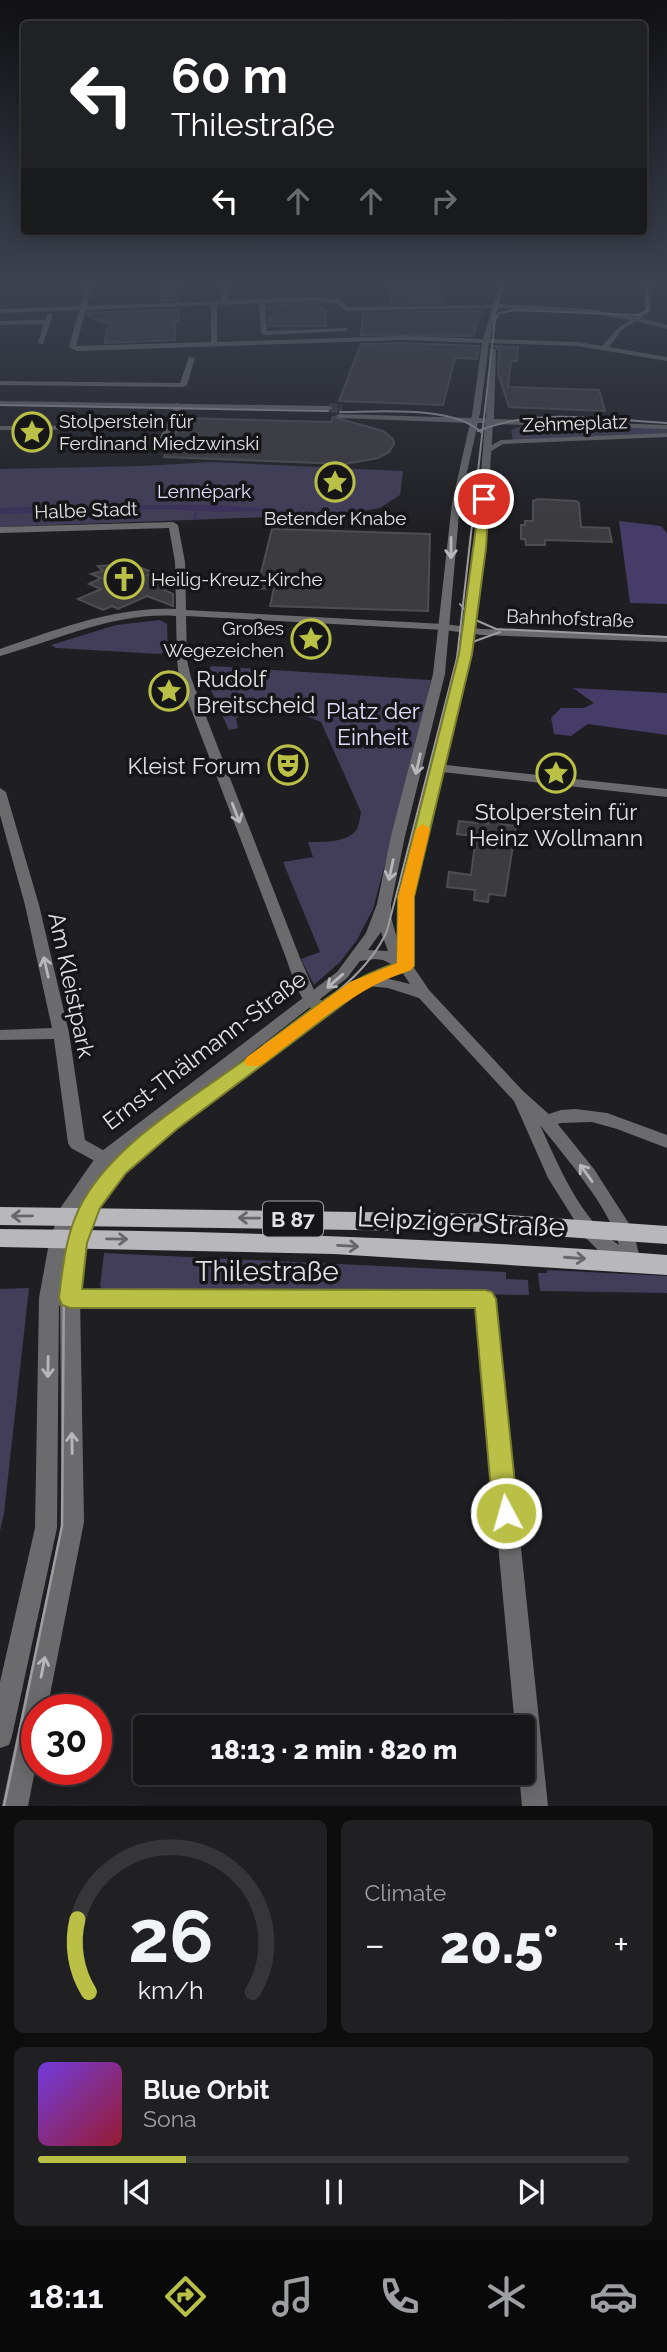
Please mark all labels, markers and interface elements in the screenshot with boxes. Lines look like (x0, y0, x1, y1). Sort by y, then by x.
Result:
text: 60 m (171, 47, 288, 104)
icon: left (56, 49, 147, 140)
text: Thilestraße (171, 106, 335, 143)
icon: left (206, 182, 244, 220)
icon: ahead (279, 182, 317, 220)
icon: ahead (352, 182, 390, 220)
icon: right (425, 182, 463, 220)
place label: Stolperstein für Ferdinand Miedzwinski (59, 410, 259, 454)
street label: Zehmeplatz (522, 410, 628, 436)
place icon: Stolperstein für Ferdinand Miedzwinski (11, 411, 53, 453)
place icon: Betender Knabe (314, 461, 356, 503)
pin (454, 469, 514, 529)
park label: Lennépark (157, 480, 251, 502)
icon: arrive (465, 480, 503, 518)
street label: Halbe Stadt (34, 497, 139, 523)
place label: Betender Knabe (264, 507, 406, 529)
one-way arrow (444, 536, 458, 559)
church icon: Heilig-Kreuz-Kirche (103, 558, 145, 600)
place label: Heilig-Kreuz-Kirche (151, 568, 323, 590)
street label: Bahnhofstraße (506, 605, 634, 631)
place label: Großes Wegezeichen (163, 617, 284, 661)
place icon: Großes Wegezeichen (290, 618, 332, 660)
place label: Rudolf Breitscheid (196, 665, 315, 718)
place icon: Rudolf Breitscheid (148, 670, 190, 712)
park label: Platz der Einheit (326, 697, 420, 750)
theatre icon: Kleist Forum (267, 744, 309, 786)
place label: Kleist Forum (127, 752, 261, 779)
place icon: Stolperstein für Heinz Wollmann (535, 752, 577, 794)
one-way arrow (411, 753, 424, 775)
place label: Stolperstein für Heinz Wollmann (469, 798, 643, 851)
one-way arrow (231, 801, 244, 823)
one-way arrow (383, 858, 397, 881)
street label: Am Kleistpark (43, 910, 101, 1060)
one-way arrow (39, 956, 52, 979)
street label: Ernst-Thälmann-Straße (97, 965, 311, 1135)
one-way arrow (326, 973, 344, 989)
one-way arrow (579, 1164, 594, 1183)
street label: Leipziger Straße (356, 1200, 566, 1244)
road number: B 87 (263, 1202, 323, 1236)
one-way arrow (11, 1209, 34, 1223)
one-way arrow (238, 1211, 261, 1225)
one-way arrow (105, 1232, 128, 1246)
one-way arrow (336, 1239, 359, 1252)
one-way arrow (563, 1251, 586, 1264)
street label: Thilestraße (195, 1255, 339, 1288)
one-way arrow (41, 1355, 55, 1378)
one-way arrow (65, 1431, 78, 1454)
position arrow (469, 1476, 543, 1550)
one-way arrow (37, 1656, 50, 1679)
speed limit sign: 30 (21, 1694, 112, 1785)
text: 18:13 · 2 min · 820 m (211, 1735, 457, 1765)
text: Climate (365, 1879, 446, 1906)
text: 26 (128, 1895, 213, 1980)
text: 20.5° (440, 1914, 558, 1975)
text: − (365, 1922, 385, 1967)
text: + (613, 1922, 629, 1967)
text: km/h (137, 1975, 203, 2005)
text: Blue Orbit (143, 2075, 270, 2105)
text: Sona (143, 2105, 197, 2132)
icon: previous (118, 2173, 156, 2211)
icon: pause (315, 2173, 353, 2211)
icon: next (512, 2173, 550, 2211)
icon: directions (161, 2272, 210, 2321)
icon: music (268, 2272, 317, 2321)
icon: phone (375, 2272, 424, 2321)
icon: climate (482, 2272, 531, 2321)
icon: car (589, 2272, 638, 2321)
text: 18:11 (29, 2278, 104, 2315)

